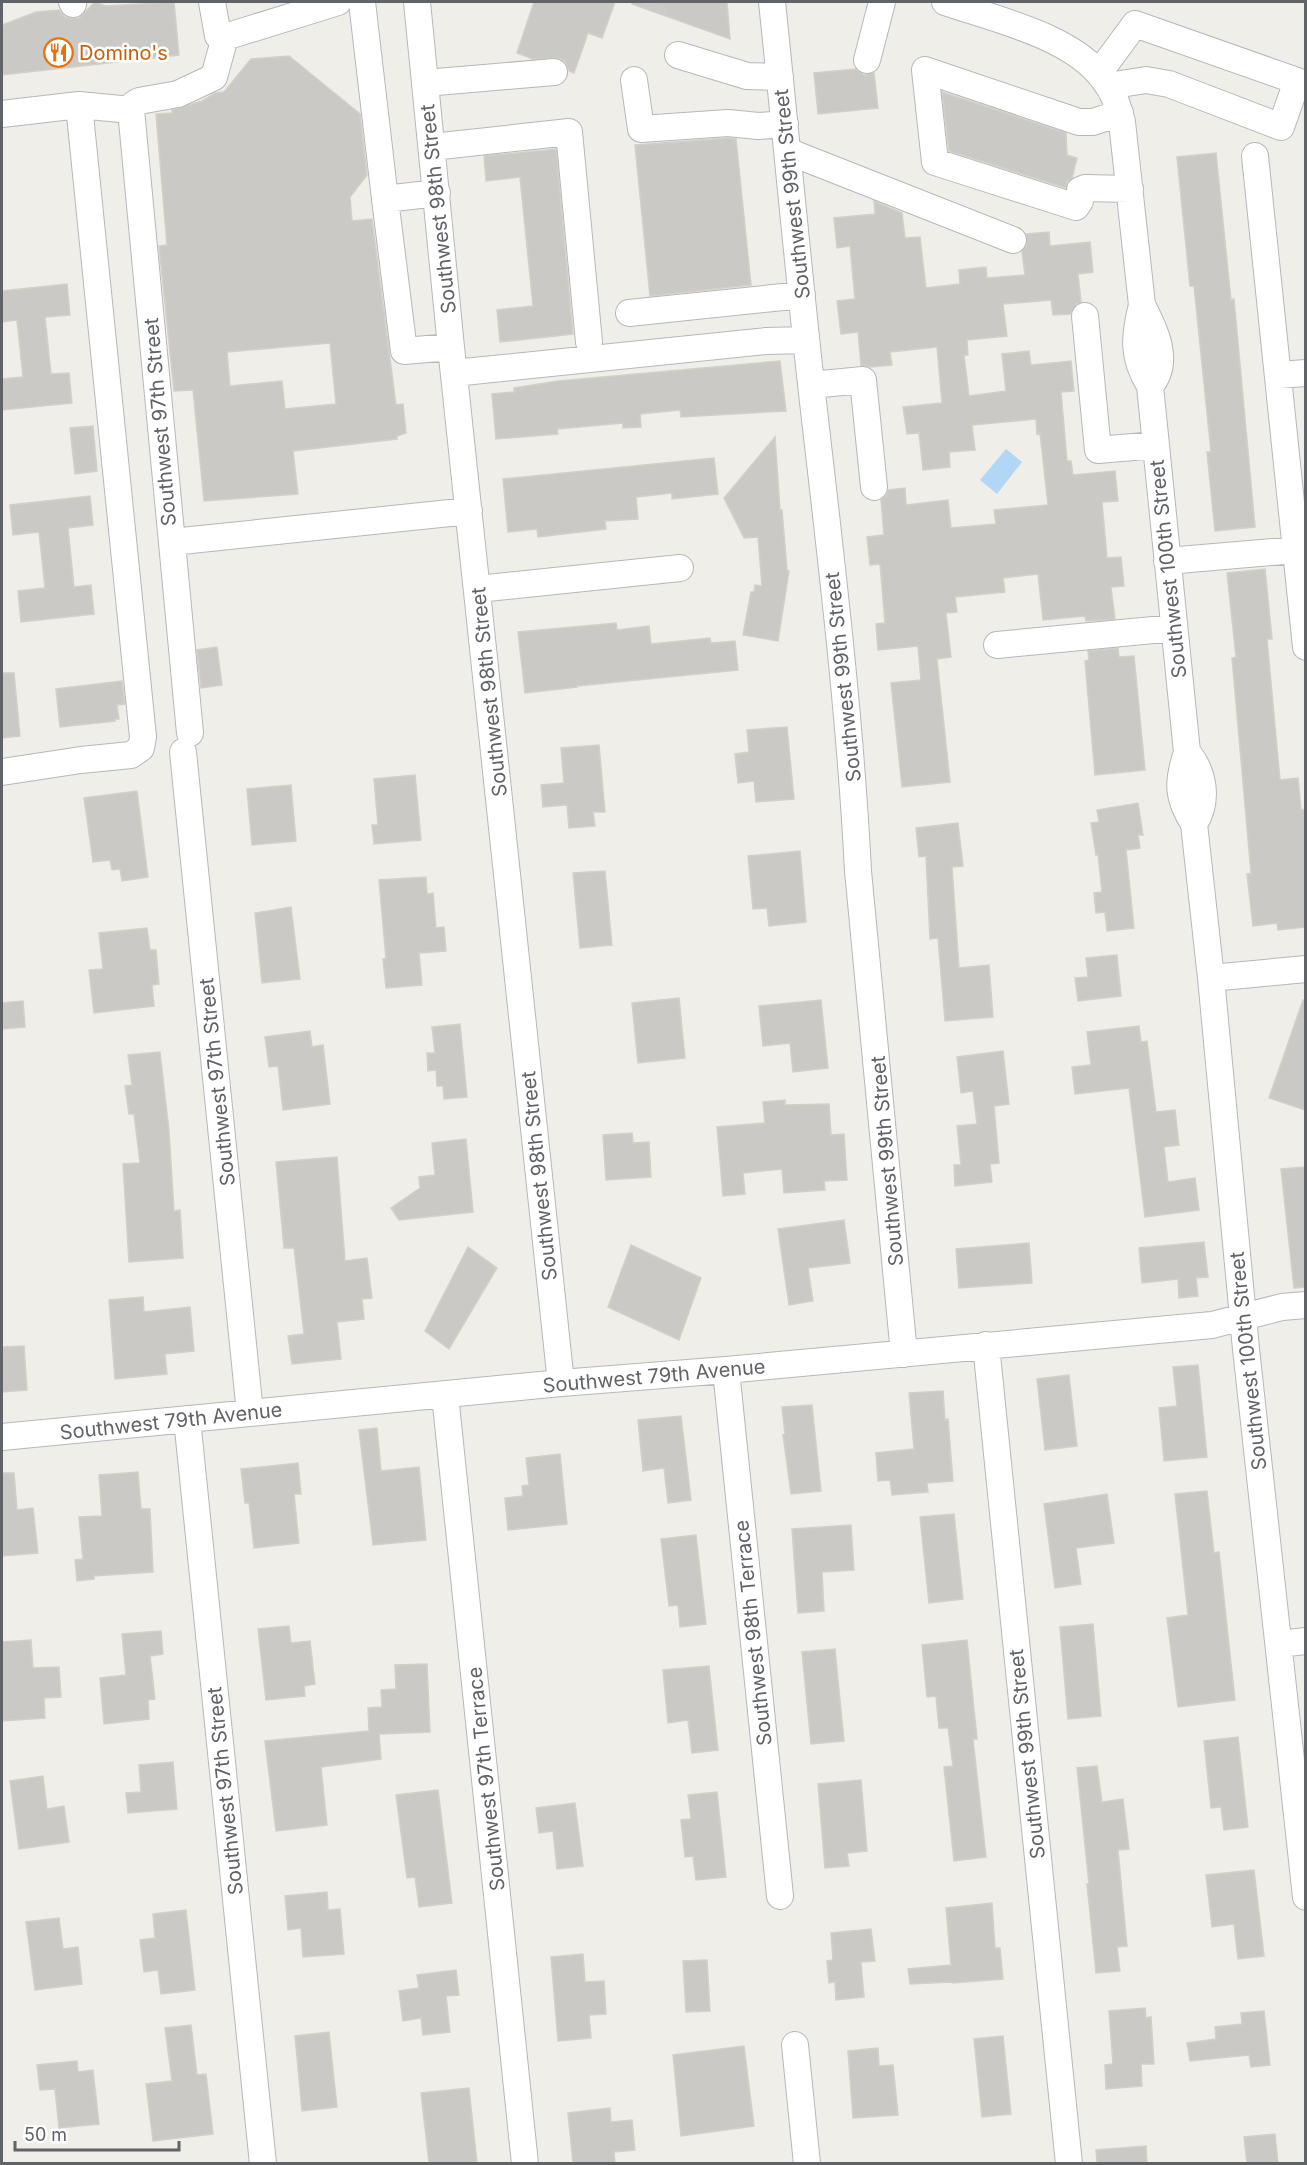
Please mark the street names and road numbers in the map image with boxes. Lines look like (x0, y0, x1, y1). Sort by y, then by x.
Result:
street label: Southwest 99th Street (769, 87, 815, 300)
street label: Southwest 98th Street (415, 103, 461, 315)
street label: Southwest 97th Street (139, 316, 181, 527)
street label: Southwest 100th Street (1145, 458, 1191, 679)
street label: Southwest 99th Street (820, 570, 866, 783)
street label: Southwest 98th Street (466, 586, 512, 798)
street label: Southwest 97th Street (194, 976, 240, 1187)
street label: Southwest 99th Street (866, 1054, 908, 1267)
street label: Southwest 98th Street (516, 1070, 562, 1282)
street label: Southwest 100th Street (1225, 1250, 1271, 1471)
street label: Southwest 79th Avenue (542, 1354, 766, 1398)
street label: Southwest 79th Avenue (59, 1397, 283, 1445)
street label: Southwest 98th Terrace (729, 1519, 777, 1747)
street label: Southwest 99th Street (1004, 1647, 1050, 1860)
street label: Southwest 97th Terrace (462, 1666, 510, 1892)
street label: Southwest 97th Street (202, 1685, 248, 1896)

